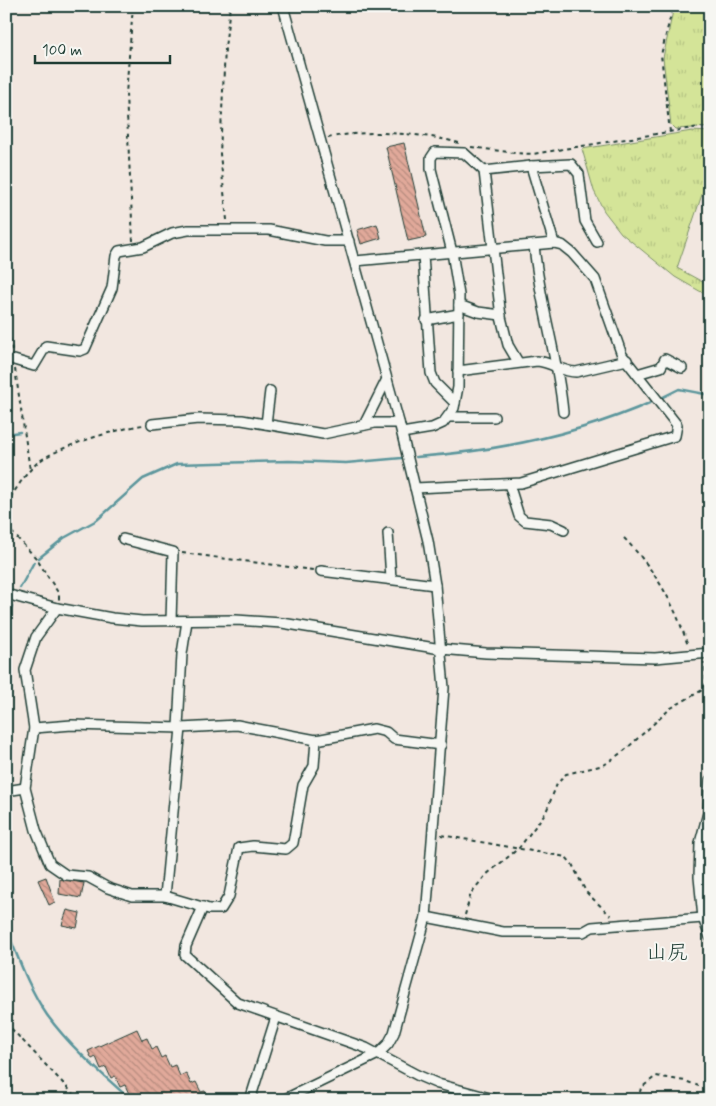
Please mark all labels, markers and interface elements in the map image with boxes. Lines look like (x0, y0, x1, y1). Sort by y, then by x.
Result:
scale bar (35, 32, 170, 64)
text: 100 m (42, 41, 82, 61)
district label: 山尻 (646, 939, 688, 967)

